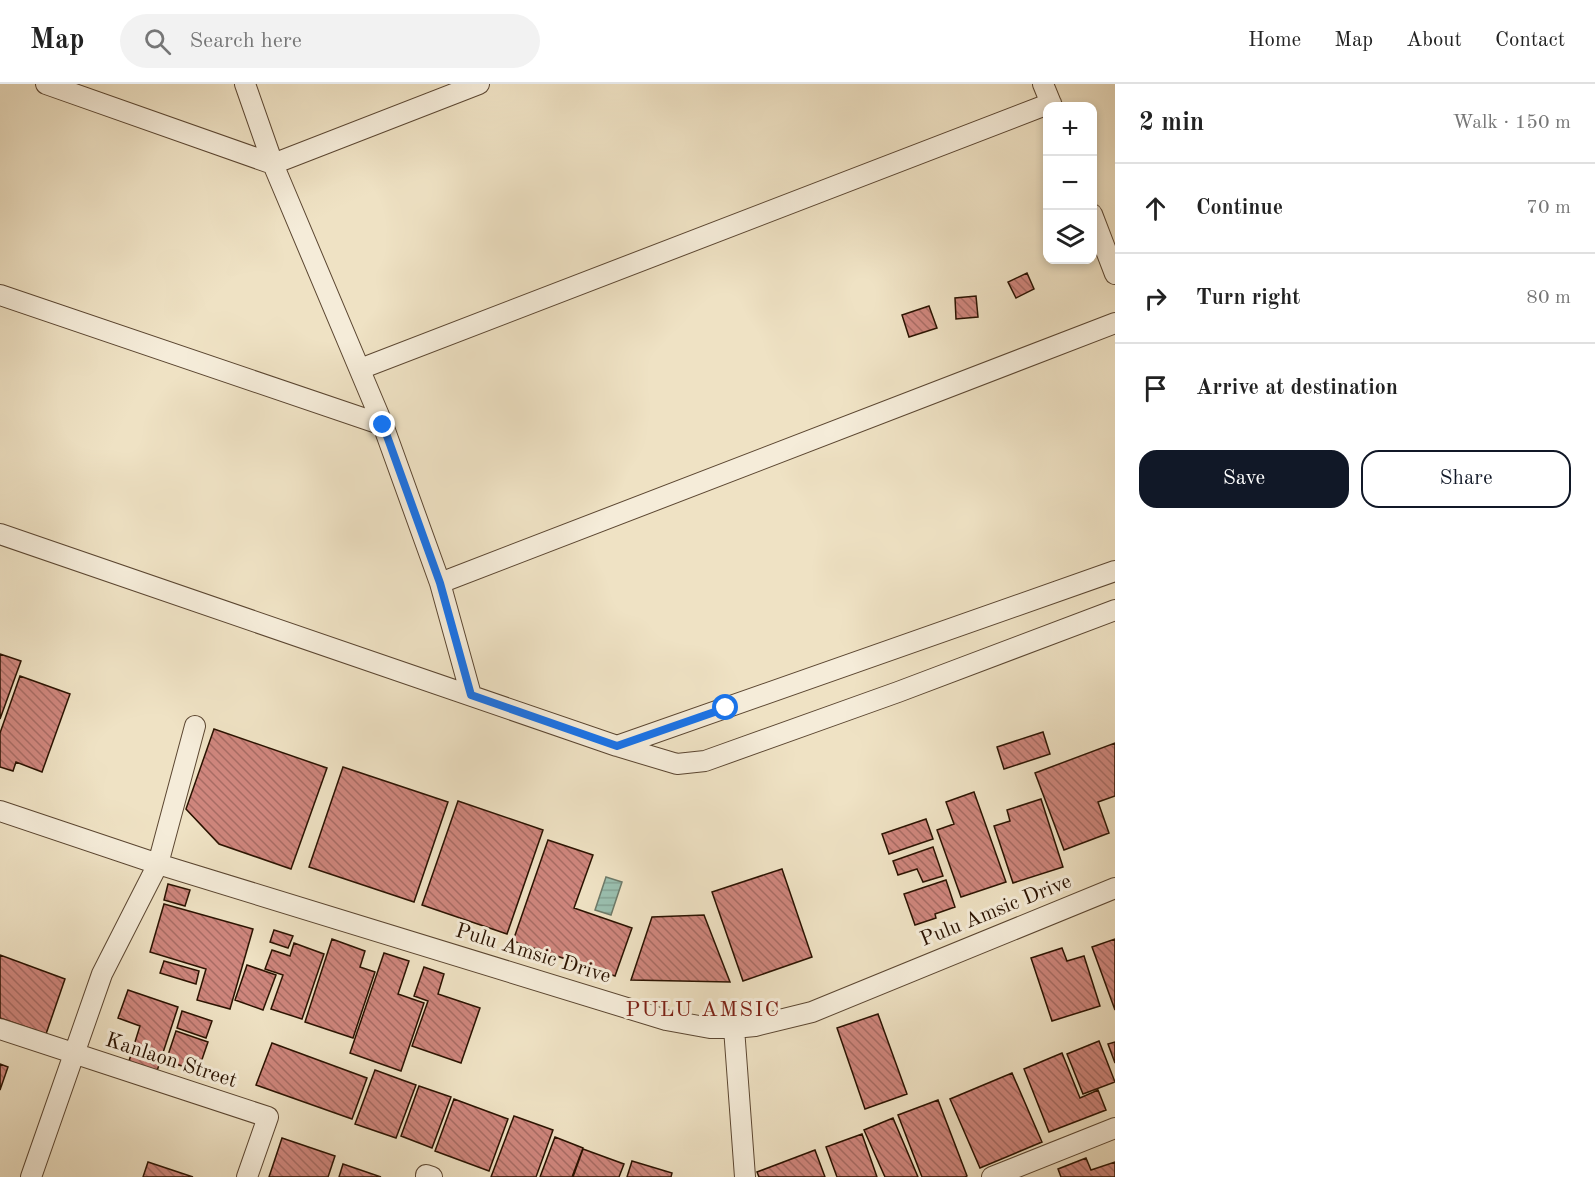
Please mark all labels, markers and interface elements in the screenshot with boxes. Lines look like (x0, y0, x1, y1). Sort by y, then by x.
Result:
search box (120, 14, 540, 68)
icon: search (141, 25, 174, 58)
text: Map (30, 27, 84, 55)
text: Search here (189, 30, 302, 52)
text: Home (1248, 30, 1301, 51)
text: Map (1334, 30, 1373, 51)
text: About (1406, 30, 1462, 51)
text: Contact (1495, 30, 1565, 51)
map controls (1043, 102, 1097, 264)
button: + (1043, 102, 1097, 156)
text: 2 min (1139, 110, 1204, 136)
text: Walk · 150 m (1452, 113, 1571, 133)
button: − (1043, 156, 1097, 210)
icon: ahead (1139, 192, 1172, 225)
text: Continue (1196, 197, 1283, 219)
text: 70 m (1526, 198, 1571, 218)
button: layers (1043, 210, 1097, 264)
icon: right (1139, 282, 1172, 315)
text: Turn right (1196, 287, 1300, 309)
text: 80 m (1526, 288, 1571, 308)
icon: arrive (1139, 372, 1172, 405)
text: Arrive at destination (1196, 377, 1398, 399)
route end (369, 411, 395, 437)
button: Save (1139, 450, 1349, 508)
button: Share (1361, 450, 1571, 508)
route start (712, 694, 738, 720)
street label: Pulu Amsic Drive (917, 871, 1075, 951)
street label: Pulu Amsic Drive (453, 920, 613, 988)
district label: PULU AMSIC (625, 999, 781, 1021)
street label: Kanlaon Street (103, 1030, 239, 1092)

